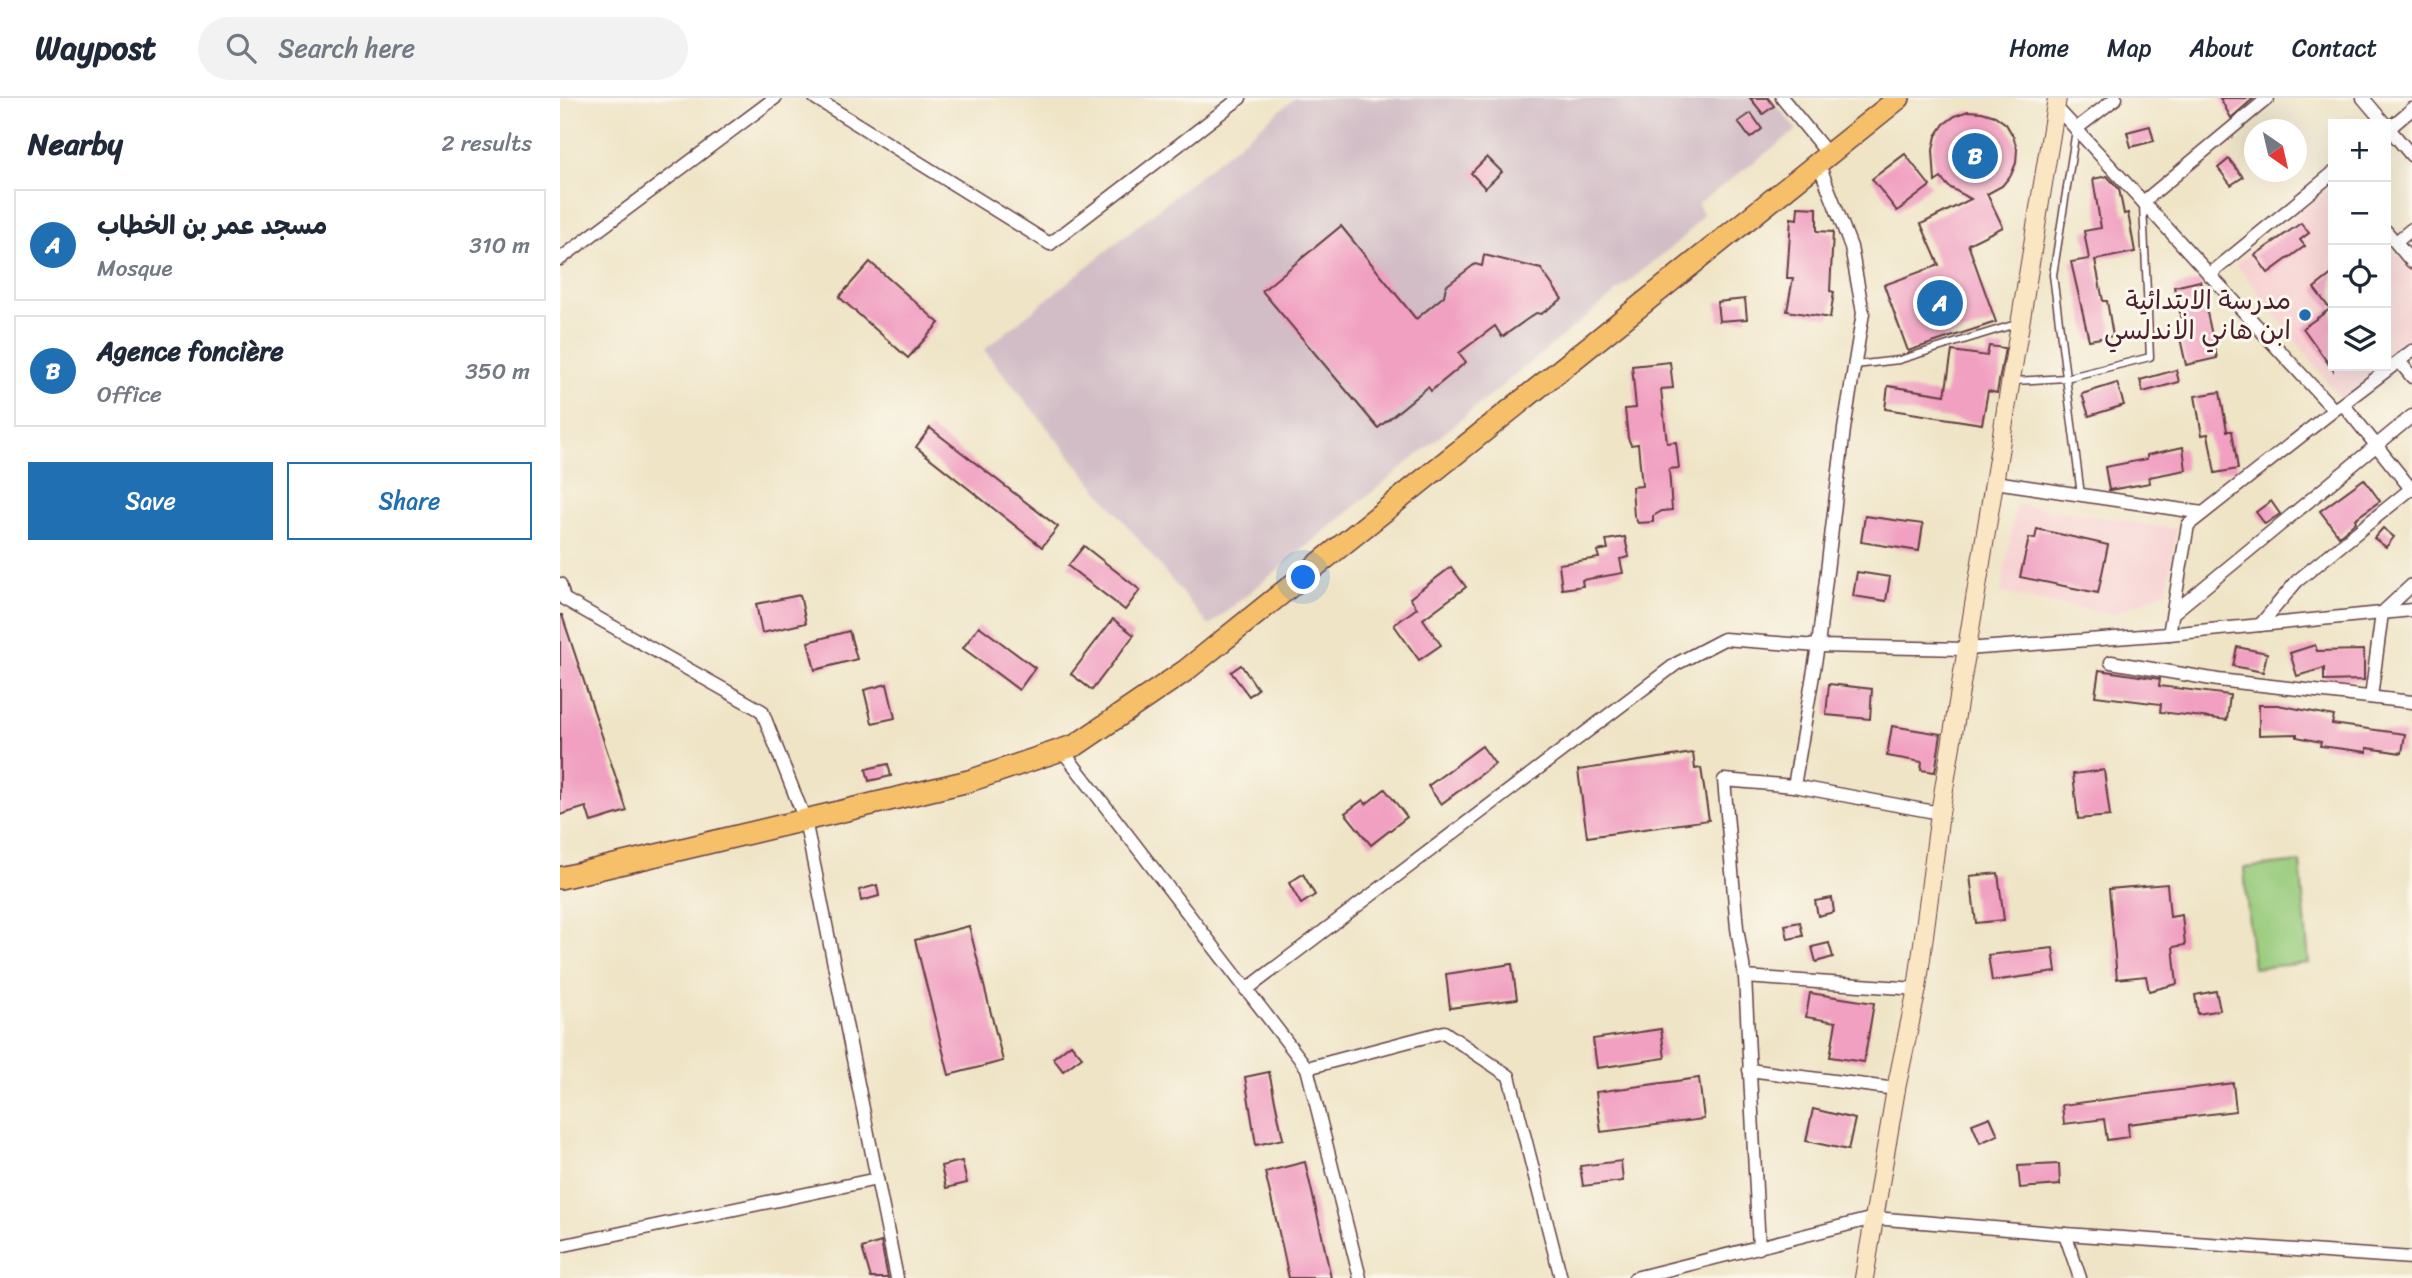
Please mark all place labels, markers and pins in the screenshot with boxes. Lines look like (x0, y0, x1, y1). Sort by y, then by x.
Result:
pin: B (1952, 130, 1998, 182)
pin: A (1917, 277, 1963, 329)
place label: مدرسة الابتدائية ابن هاني الاندلسي (2104, 277, 2291, 353)
marker: مدرسة الابتدائية ابن هاني الاندلسي (2297, 307, 2313, 323)

